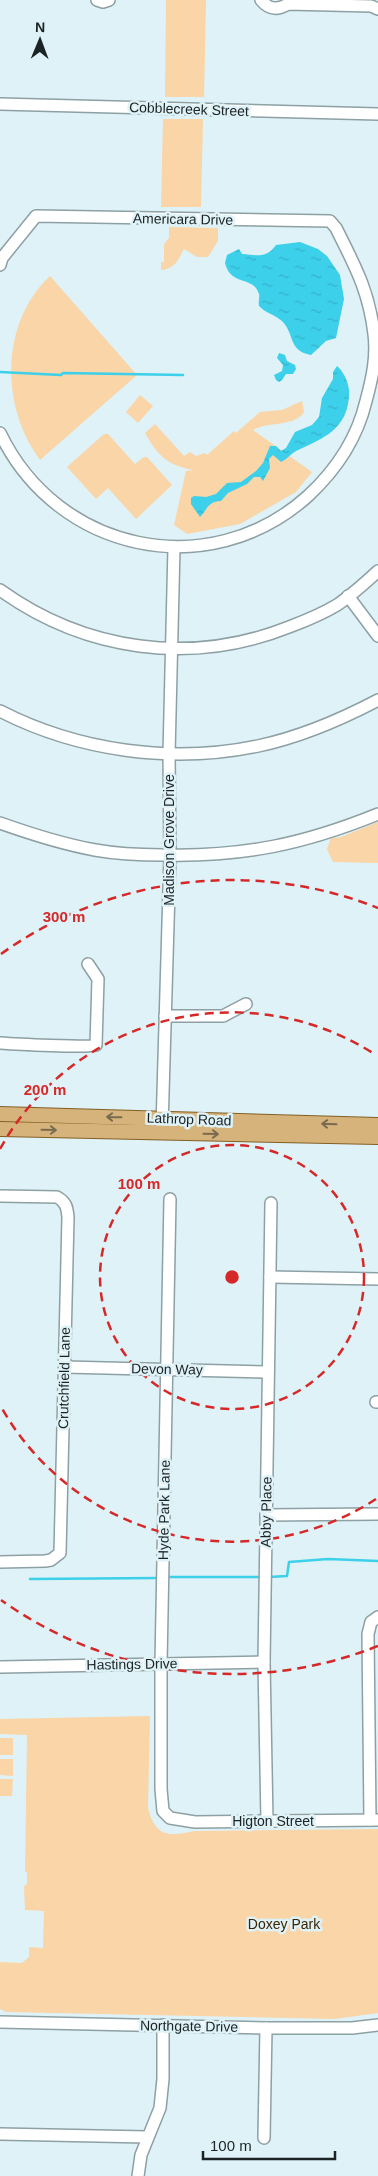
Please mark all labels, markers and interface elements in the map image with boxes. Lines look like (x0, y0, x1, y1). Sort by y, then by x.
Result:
north arrow (15, 15, 65, 65)
text: N (35, 19, 45, 35)
street label: Cobblecreek Street (129, 99, 249, 119)
street label: Americara Drive (133, 210, 234, 228)
street label: Madison Grove Drive (161, 774, 177, 906)
text: 300 m (43, 908, 85, 925)
text: 200 m (24, 1081, 66, 1098)
street label: Lathrop Road (146, 1110, 232, 1128)
one-way arrow (107, 1112, 123, 1122)
one-way arrow (322, 1119, 338, 1128)
one-way arrow (40, 1125, 56, 1135)
one-way arrow (203, 1129, 219, 1138)
text: 100 m (118, 1175, 160, 1192)
centre of rings (223, 1268, 241, 1286)
street label: Crutchfield Lane (55, 1327, 73, 1429)
street label: Devon Way (131, 1360, 203, 1378)
street label: Hyde Park Lane (155, 1459, 173, 1560)
street label: Abby Place (257, 1476, 275, 1548)
street label: Hastings Drive (86, 1655, 178, 1673)
street label: Higton Street (232, 1813, 314, 1829)
park label: Doxey Park (248, 1916, 321, 1932)
street label: Northgate Drive (140, 2017, 238, 2035)
scale bar (203, 2128, 336, 2160)
text: 100 m (210, 2137, 252, 2154)

